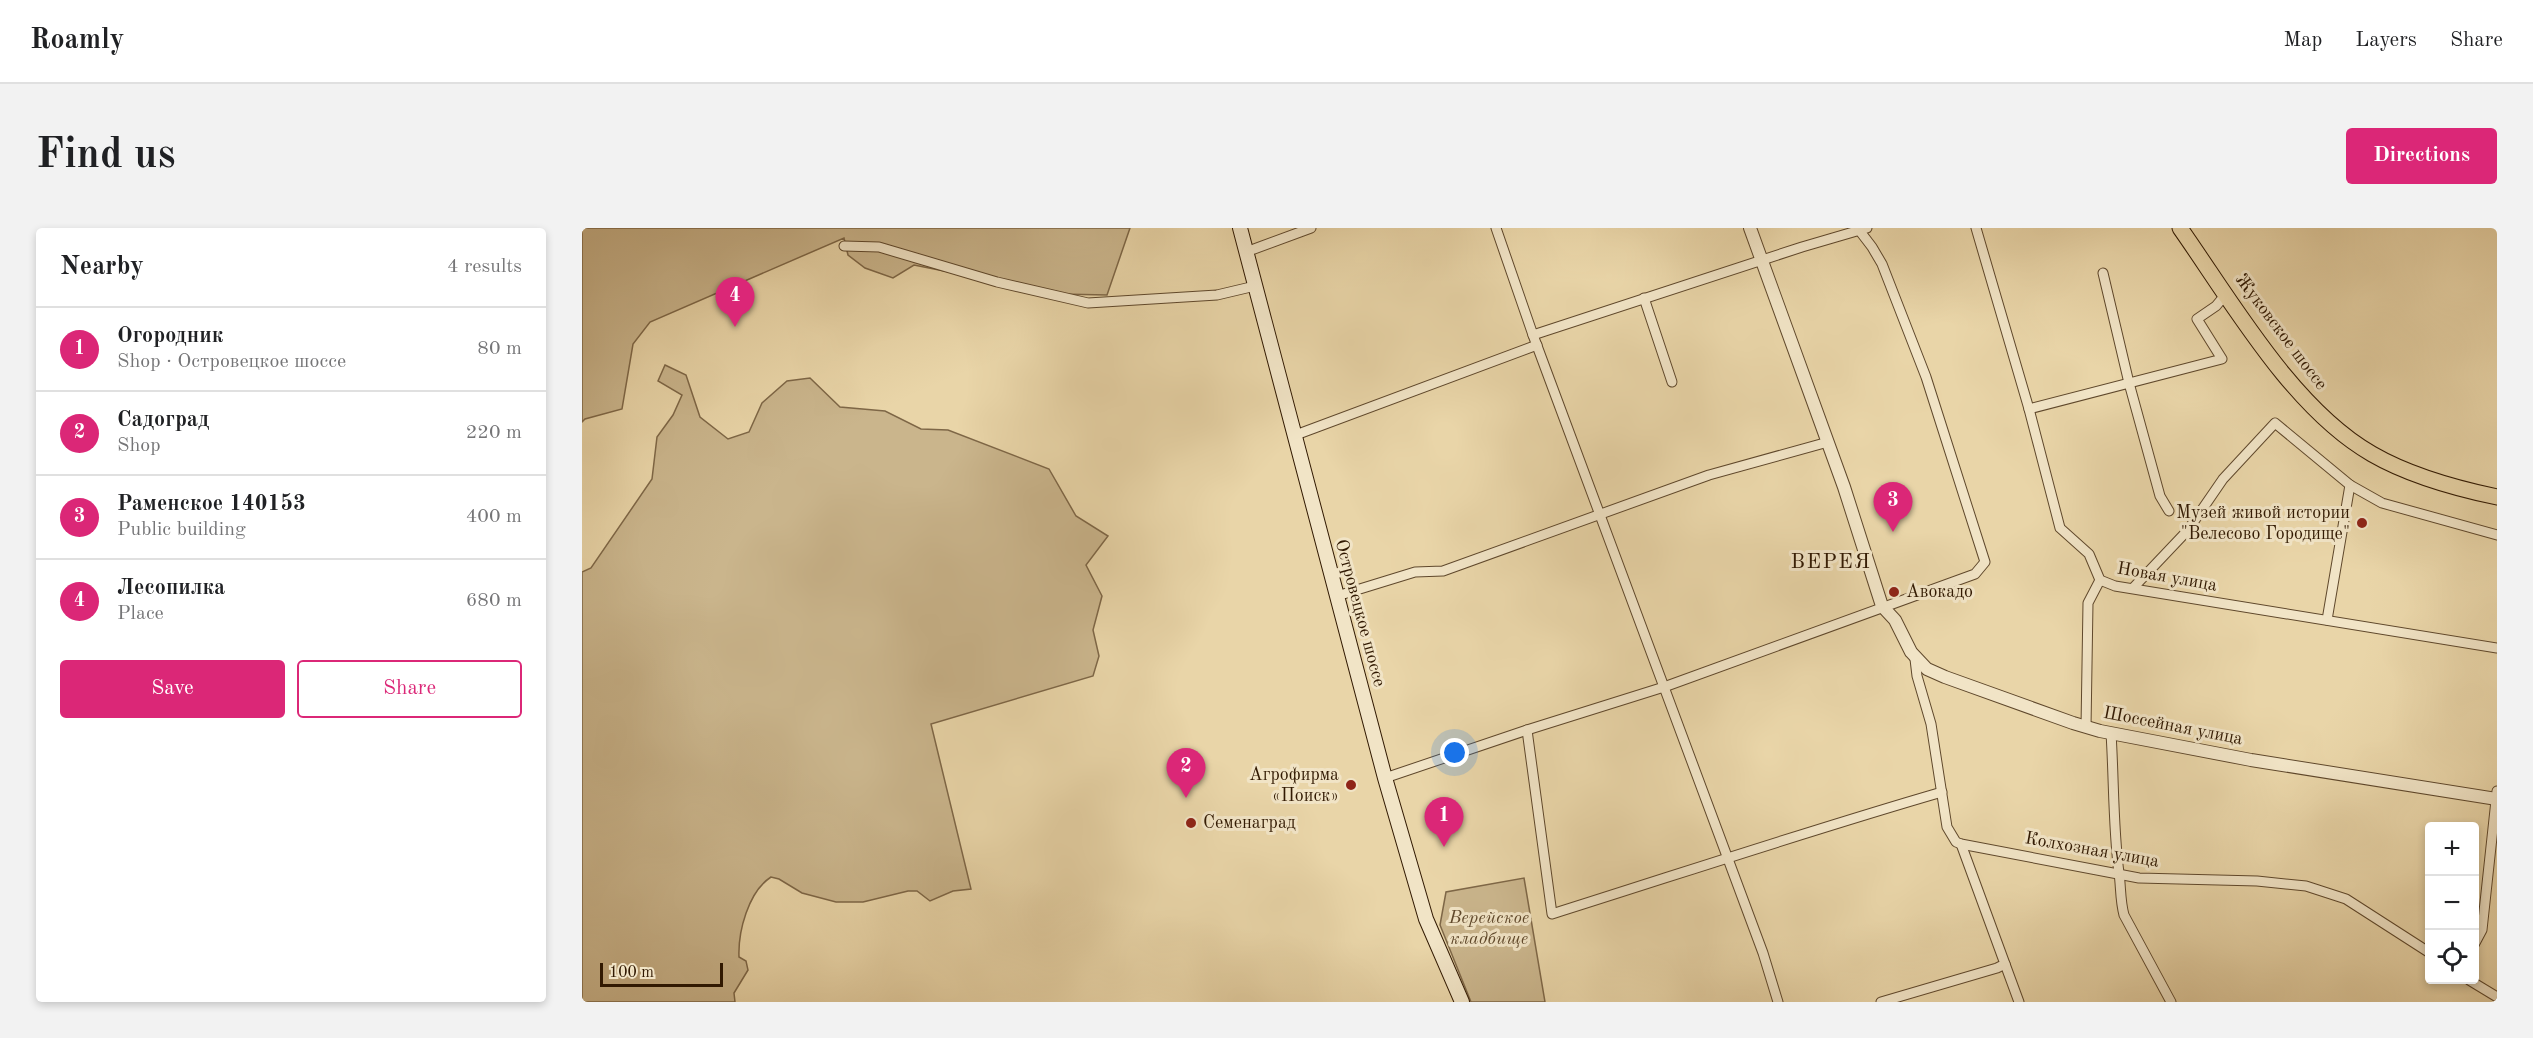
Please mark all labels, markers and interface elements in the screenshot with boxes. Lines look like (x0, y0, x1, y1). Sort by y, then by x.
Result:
text: Roamly (30, 27, 124, 55)
text: Map (2283, 30, 2322, 51)
text: Layers (2355, 30, 2417, 51)
text: Share (2450, 30, 2503, 51)
button: Directions (2346, 128, 2497, 184)
text: Find us (36, 135, 175, 177)
text: Nearby (60, 254, 144, 280)
text: 4 results (447, 257, 522, 277)
street label: Жуковское шоссе (2232, 271, 2330, 393)
pin: 4 (716, 278, 754, 327)
text: Огородник (117, 325, 223, 347)
text: 1 (74, 339, 85, 359)
text: 80 m (477, 339, 522, 359)
text: Shop · Островецкое шоссе (117, 352, 346, 372)
text: Садоград (117, 409, 209, 431)
text: 2 (74, 423, 85, 443)
text: 220 m (466, 423, 522, 443)
text: Shop (117, 436, 161, 456)
pin: 3 (1874, 482, 1912, 532)
text: Раменское 140153 (117, 493, 306, 515)
place label: Музей живой истории "Велесово Городище" (2176, 504, 2350, 543)
text: 3 (74, 507, 85, 527)
text: 400 m (466, 507, 522, 527)
marker: Музей живой истории "Велесово Городище" (2355, 516, 2369, 530)
text: Public building (117, 520, 246, 540)
street label: Островецкое шоссе (1332, 537, 1388, 689)
district label: ВЕРЕЯ (1791, 552, 1872, 573)
street label: Новая улица (2116, 559, 2218, 595)
text: Лесопилка (117, 577, 225, 599)
place label: Авокадо (1906, 583, 1973, 601)
marker: Авокадо (1887, 585, 1901, 599)
text: 4 (74, 591, 85, 611)
text: 680 m (466, 591, 522, 611)
text: Place (117, 604, 164, 624)
button: Save (60, 660, 285, 718)
button: Share (297, 660, 522, 718)
street label: Шоссейная улица (2102, 704, 2244, 748)
your location (1440, 738, 1469, 767)
pin: 2 (1166, 748, 1206, 798)
place label: Агрофирма «Поиск» (1249, 766, 1339, 805)
marker: Агрофирма «Поиск» (1344, 778, 1358, 792)
pin: 1 (1424, 798, 1464, 847)
place label: Семенаград (1203, 814, 1296, 832)
marker: Семенаград (1184, 816, 1198, 830)
map controls (2425, 822, 2479, 984)
button: + (2425, 822, 2479, 876)
street label: Колхозная улица (2023, 829, 2161, 871)
button: − (2425, 876, 2479, 930)
park label: Верейское кладбище (1448, 909, 1529, 948)
button: locate (2425, 930, 2479, 984)
scale bar (600, 960, 723, 988)
text: 100 m (609, 965, 654, 981)

